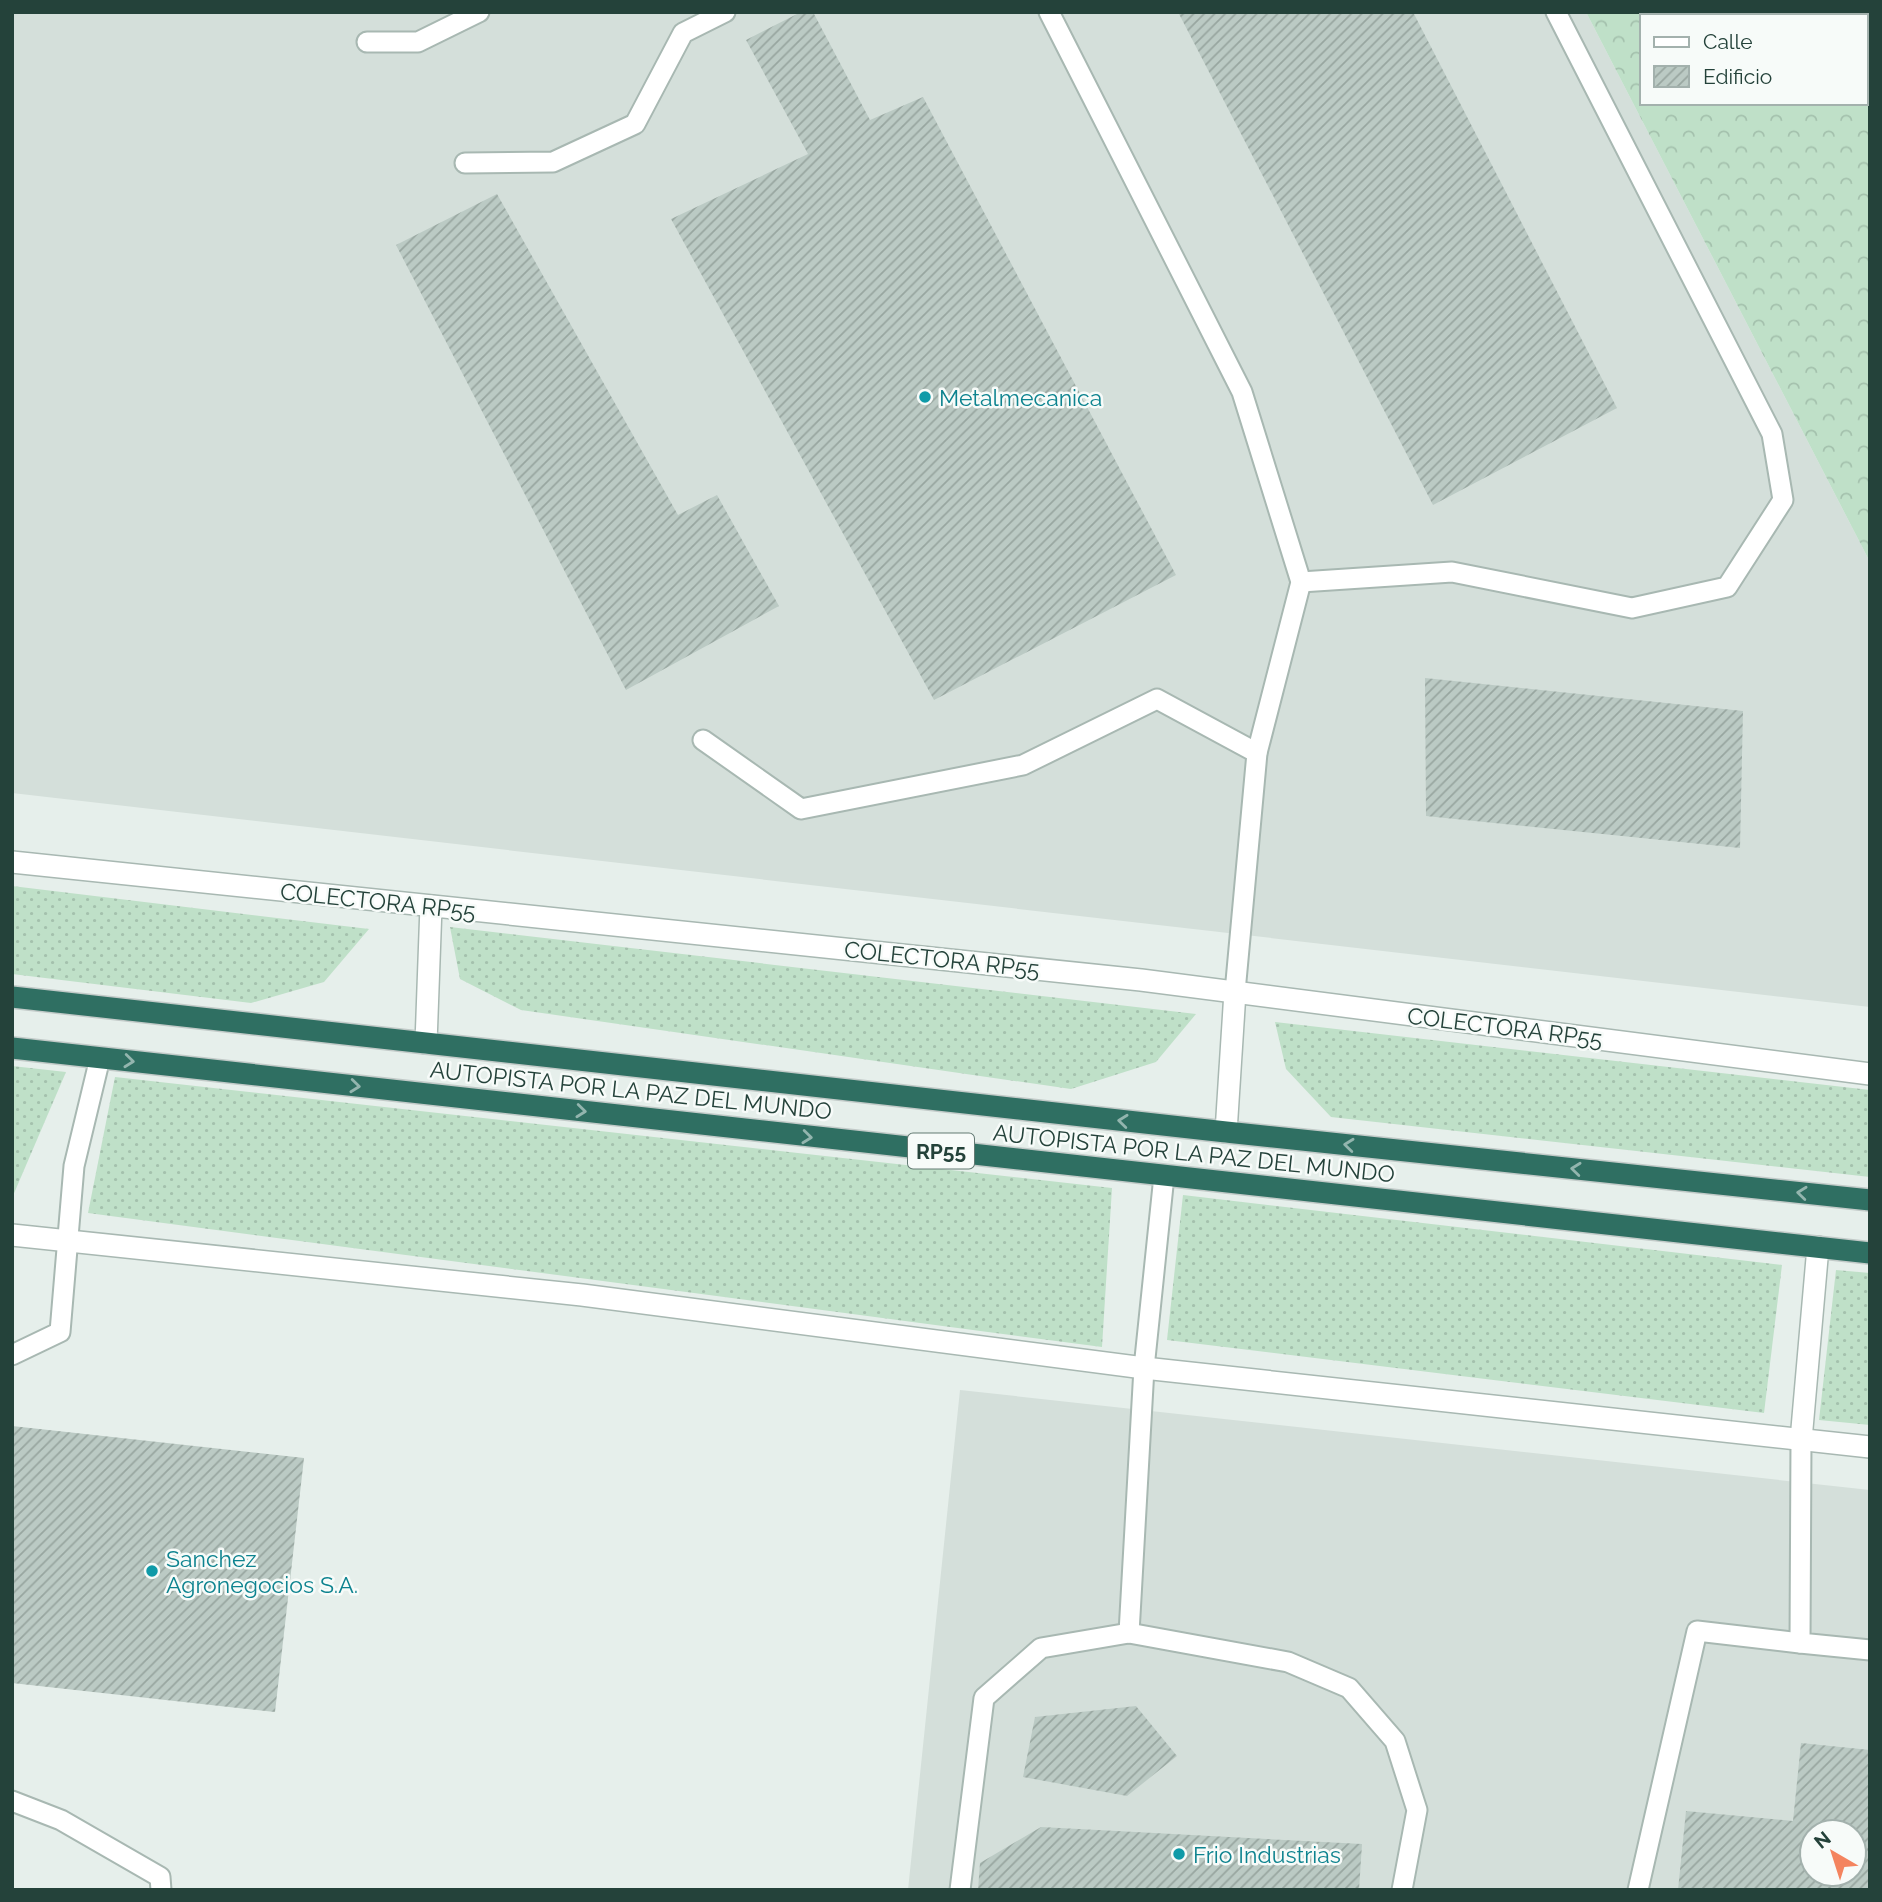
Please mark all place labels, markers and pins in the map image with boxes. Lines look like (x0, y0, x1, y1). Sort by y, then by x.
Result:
place label: Metalmecanica (939, 384, 1102, 411)
marker: Metalmecanica (917, 389, 933, 405)
place label: Sanchez Agronegocios S.A. (166, 1545, 358, 1598)
marker: Sanchez Agronegocios S.A. (144, 1563, 160, 1579)
place label: Frio Industrias (1193, 1841, 1341, 1868)
marker: Frio Industrias (1171, 1846, 1187, 1862)

